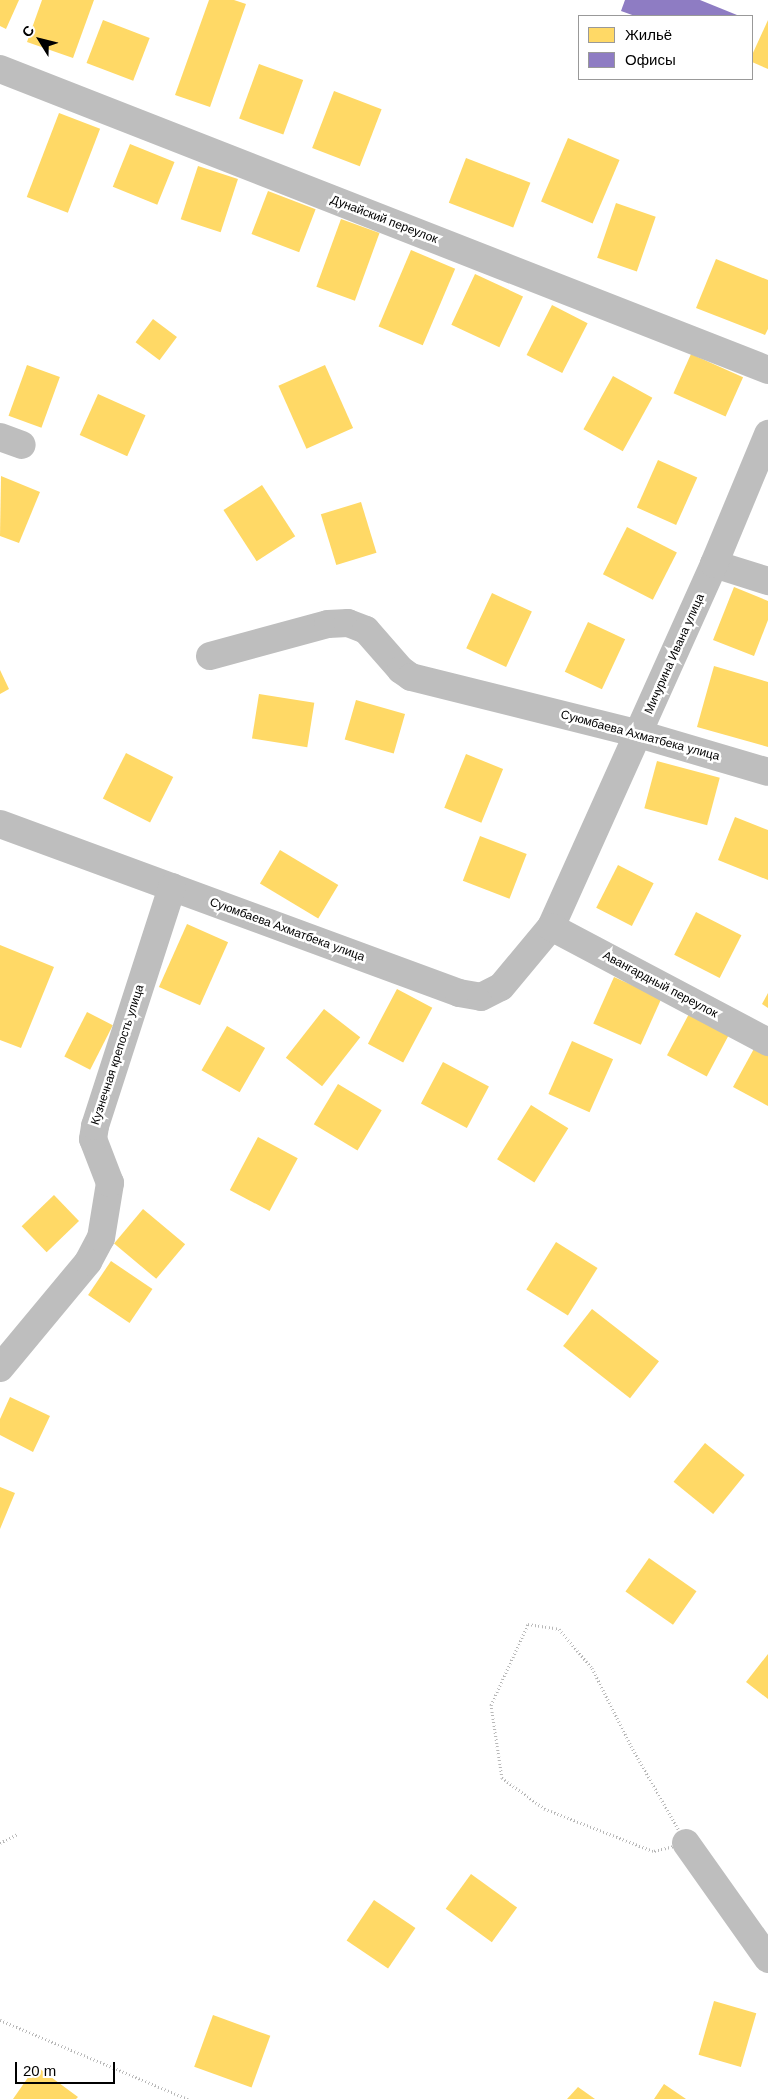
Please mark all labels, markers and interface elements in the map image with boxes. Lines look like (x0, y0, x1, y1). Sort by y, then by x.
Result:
north arrow (15, 15, 65, 65)
legend (578, 15, 753, 80)
text: С (18, 22, 37, 40)
text: Жильё (625, 26, 672, 43)
text: Офисы (625, 51, 676, 68)
street label: Дунайский переулок (328, 193, 440, 247)
street label: Мичурина Ивана улица (642, 592, 708, 716)
street label: Суюмбаева Ахматбека улица (559, 708, 721, 764)
street label: Суюмбаева Ахматбека улица (208, 895, 366, 965)
street label: Авангардный переулок (600, 949, 720, 1021)
street label: Кузнечная крепость улица (88, 983, 148, 1127)
scale bar (18, 2052, 118, 2084)
text: 20 m (23, 2062, 56, 2079)

